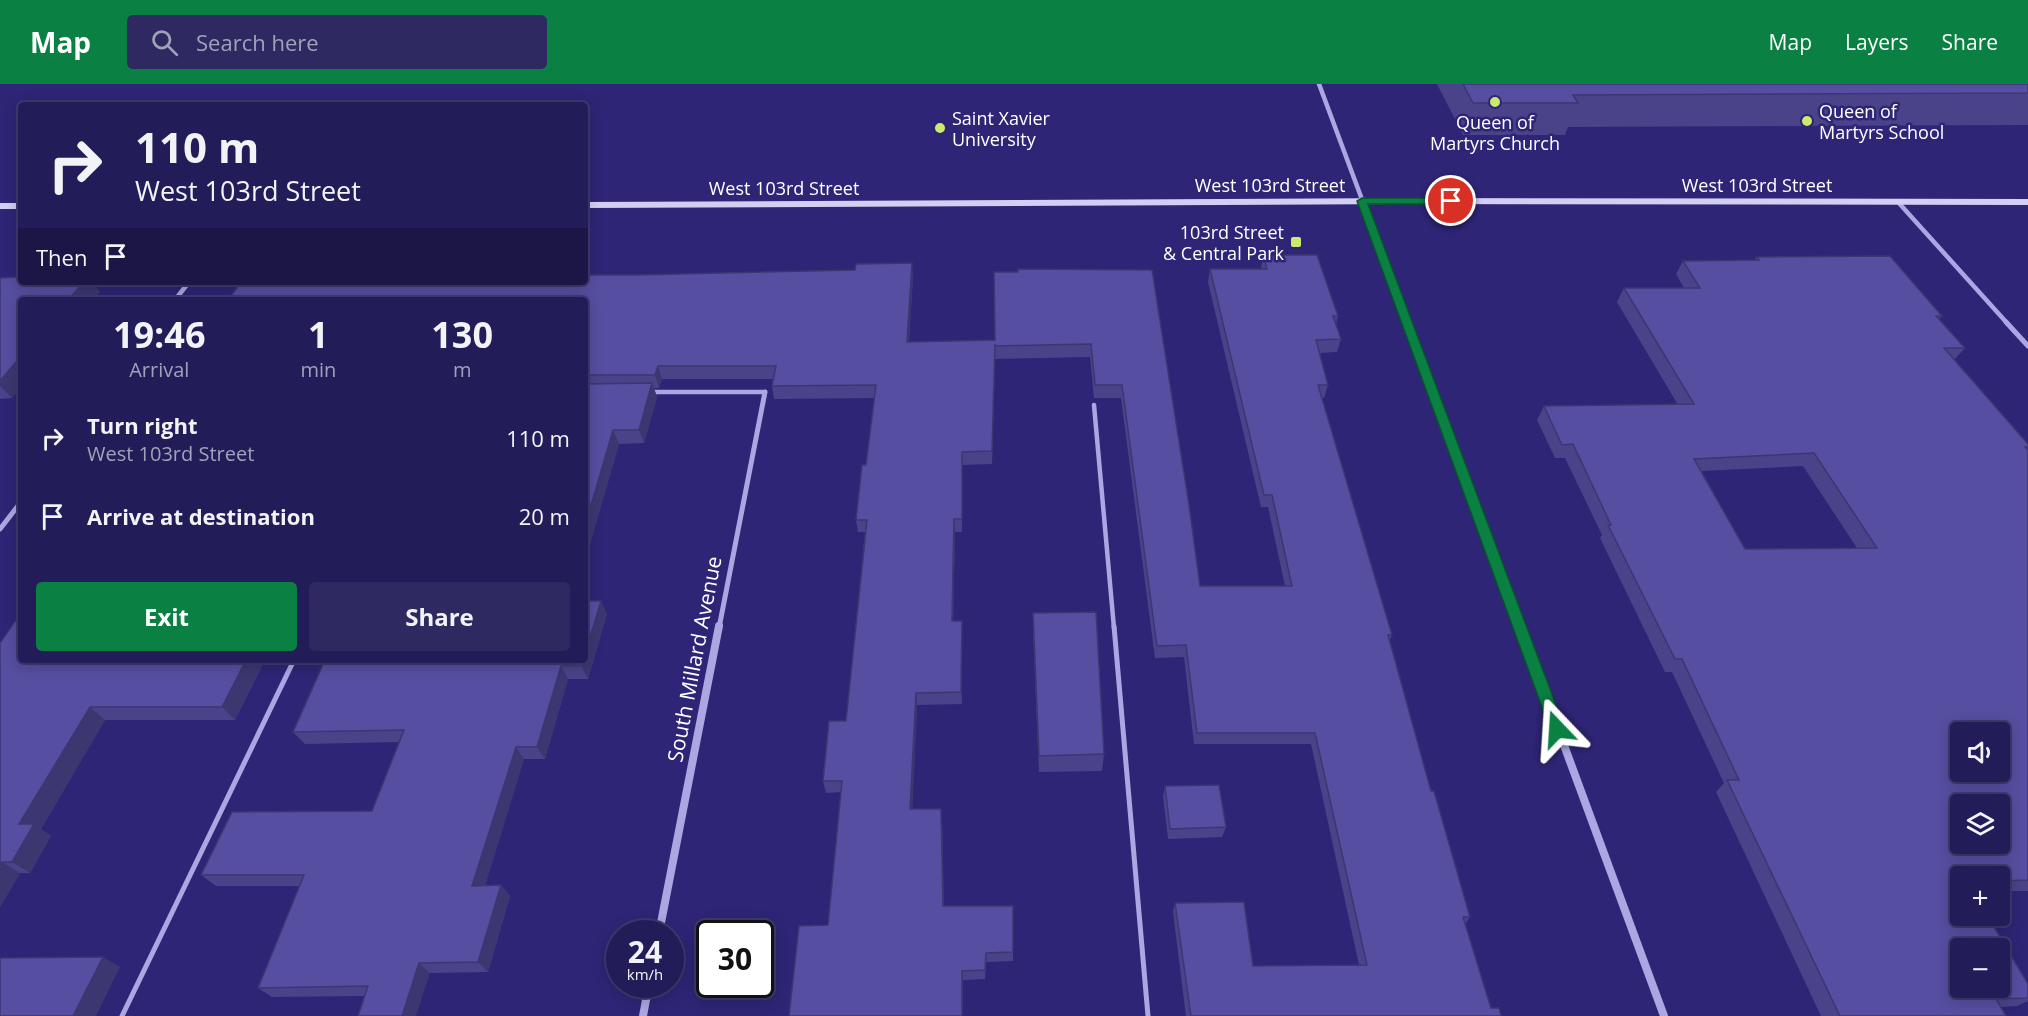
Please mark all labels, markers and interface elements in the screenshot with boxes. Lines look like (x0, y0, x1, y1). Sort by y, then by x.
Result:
search box (127, 15, 547, 69)
text: Map (30, 23, 91, 61)
icon: search (148, 26, 181, 59)
text: Search here (196, 27, 319, 57)
text: Map (1769, 28, 1812, 56)
text: Layers (1845, 28, 1909, 56)
text: Share (1942, 28, 1998, 56)
marker: Queen of Martyrs Church (1488, 95, 1502, 109)
place label: Queen of Martyrs School (1819, 99, 1944, 144)
place label: Saint Xavier University (952, 106, 1051, 151)
place label: Queen of Martyrs Church (1430, 110, 1560, 155)
marker: Queen of Martyrs School (1800, 114, 1814, 128)
text: 110 m (135, 118, 259, 175)
marker: Saint Xavier University (933, 121, 947, 135)
icon: right (36, 126, 114, 204)
text: West 103rd Street (135, 172, 361, 209)
street label: West 103rd Street (1195, 173, 1345, 197)
street label: West 103rd Street (1682, 173, 1832, 197)
pin (1425, 175, 1476, 226)
street label: West 103rd Street (709, 176, 859, 200)
icon: arrive (1434, 184, 1467, 217)
place label: 103rd Street & Central Park (1163, 220, 1285, 265)
marker: 103rd Street & Central Park (1289, 235, 1303, 249)
icon: arrive (99, 240, 132, 273)
text: Then (36, 242, 87, 272)
text: 19:46 (113, 310, 206, 359)
text: 1 (308, 310, 329, 359)
text: 130 (431, 310, 493, 359)
text: Arrival (129, 356, 189, 383)
text: min (300, 356, 336, 383)
text: m (453, 356, 471, 383)
text: Turn right (87, 410, 198, 440)
icon: right (36, 422, 69, 455)
text: 110 m (506, 423, 570, 453)
text: West 103rd Street (87, 440, 254, 467)
icon: arrive (36, 500, 69, 533)
text: Arrive at destination (87, 501, 315, 531)
text: 20 m (519, 501, 570, 531)
street label: South Millard Avenue (660, 554, 728, 764)
button: Exit (36, 582, 297, 651)
button: Share (309, 582, 570, 651)
position arrow (1525, 697, 1589, 761)
map controls (1950, 722, 2010, 998)
button: sound (1950, 722, 2010, 782)
button: layers (1950, 794, 2010, 854)
button: + (1950, 866, 2010, 926)
speed limit sign: 30 (696, 920, 774, 998)
text: 24 (628, 931, 662, 972)
button: − (1950, 938, 2010, 998)
text: km/h (627, 964, 663, 984)

